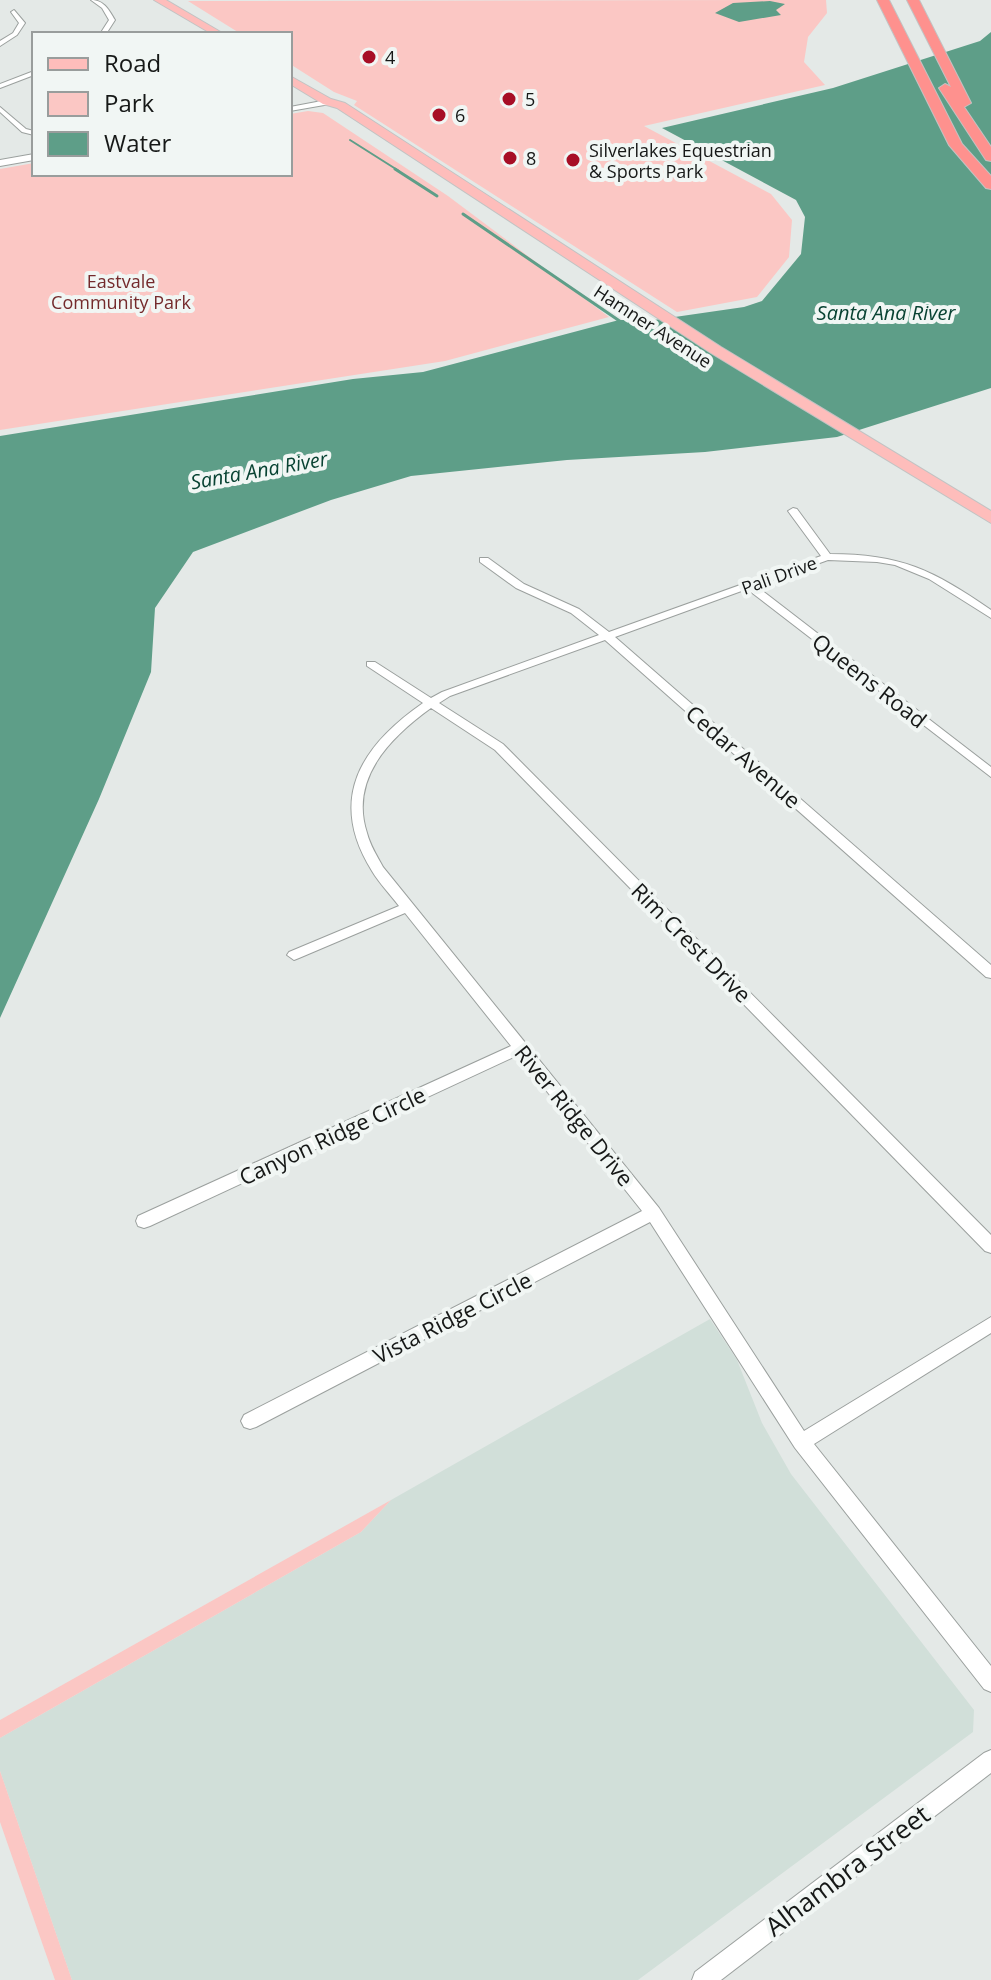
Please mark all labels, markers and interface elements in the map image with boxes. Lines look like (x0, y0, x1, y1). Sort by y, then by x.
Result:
legend (32, 32, 292, 176)
place label: 4 (385, 45, 395, 69)
text: Road (104, 46, 161, 79)
marker: 4 (360, 48, 378, 66)
text: Park (104, 86, 155, 119)
place label: 5 (525, 87, 535, 111)
marker: 5 (500, 90, 518, 108)
place label: 6 (455, 103, 465, 127)
marker: 6 (430, 106, 448, 124)
text: Water (104, 126, 172, 159)
place label: Silverlakes Equestrian & Sports Park (589, 138, 772, 183)
place label: 8 (526, 146, 536, 170)
marker: 8 (501, 149, 519, 167)
marker: Silverlakes Equestrian & Sports Park (564, 151, 582, 169)
park label: Eastvale Community Park (51, 269, 191, 314)
street label: Hamner Avenue (590, 279, 716, 373)
water label: Santa Ana River (817, 299, 956, 326)
water label: Santa Ana River (188, 444, 331, 495)
street label: Pali Drive (738, 550, 820, 600)
street label: Queens Road (807, 626, 933, 734)
street label: Cedar Avenue (680, 698, 808, 814)
street label: Rim Crest Drive (625, 875, 759, 1009)
street label: River Ridge Drive (509, 1038, 641, 1192)
street label: Canyon Ridge Circle (234, 1079, 430, 1191)
street label: Vista Ridge Circle (367, 1264, 537, 1370)
street label: Alhambra Street (757, 1796, 937, 1944)

